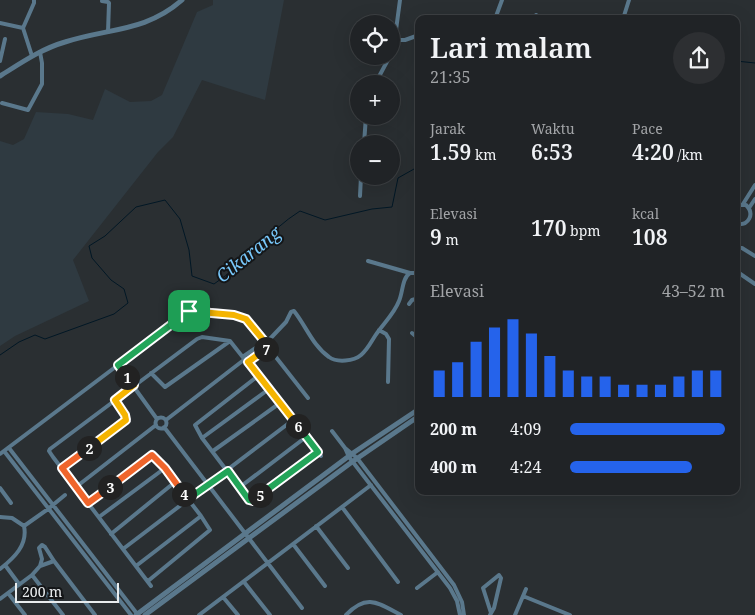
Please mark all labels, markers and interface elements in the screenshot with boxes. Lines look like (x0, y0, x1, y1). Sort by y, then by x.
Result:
map controls (350, 15, 400, 185)
button: locate (350, 15, 400, 65)
text: Lari malam (430, 28, 592, 66)
button: share (673, 32, 725, 84)
text: 21:35 (430, 66, 470, 88)
button: + (350, 75, 400, 125)
text: Jarak (430, 119, 465, 138)
text: Waktu (531, 119, 575, 138)
text: Pace (632, 119, 663, 138)
button: − (350, 135, 400, 185)
text: 1.59 (430, 138, 471, 166)
text: 6:53 (531, 138, 573, 166)
text: 4:20 (632, 138, 674, 166)
text: km (471, 145, 496, 164)
text: /km (674, 145, 703, 164)
text: Elevasi (430, 204, 477, 223)
text: kcal (632, 204, 659, 223)
text: 170 (531, 214, 566, 242)
water label: Cikarang (211, 220, 286, 287)
text: bpm (566, 221, 601, 240)
text: 9 (430, 223, 442, 251)
text: 108 (632, 223, 667, 251)
text: m (442, 230, 459, 249)
text: Elevasi (430, 280, 484, 302)
text: 43–52 m (662, 280, 725, 302)
pin (168, 290, 210, 332)
icon: arrive (175, 297, 203, 325)
pin: 7 (254, 336, 278, 362)
text: 7 (263, 340, 270, 359)
pin: 1 (114, 364, 140, 390)
text: 1 (124, 368, 131, 387)
pin: 6 (286, 414, 310, 438)
text: 6 (295, 417, 302, 436)
text: 200 m (430, 418, 477, 440)
text: 4:09 (510, 418, 541, 440)
pin: 2 (76, 436, 102, 460)
text: 2 (86, 439, 93, 458)
text: 400 m (430, 456, 477, 478)
text: 4:24 (510, 456, 541, 478)
pin: 3 (98, 474, 122, 500)
text: 3 (107, 478, 114, 497)
pin: 4 (172, 482, 196, 506)
pin: 5 (248, 482, 272, 508)
text: 4 (181, 485, 188, 504)
text: 5 (257, 486, 264, 505)
scale bar (15, 580, 119, 603)
text: 200 m (22, 582, 62, 601)

